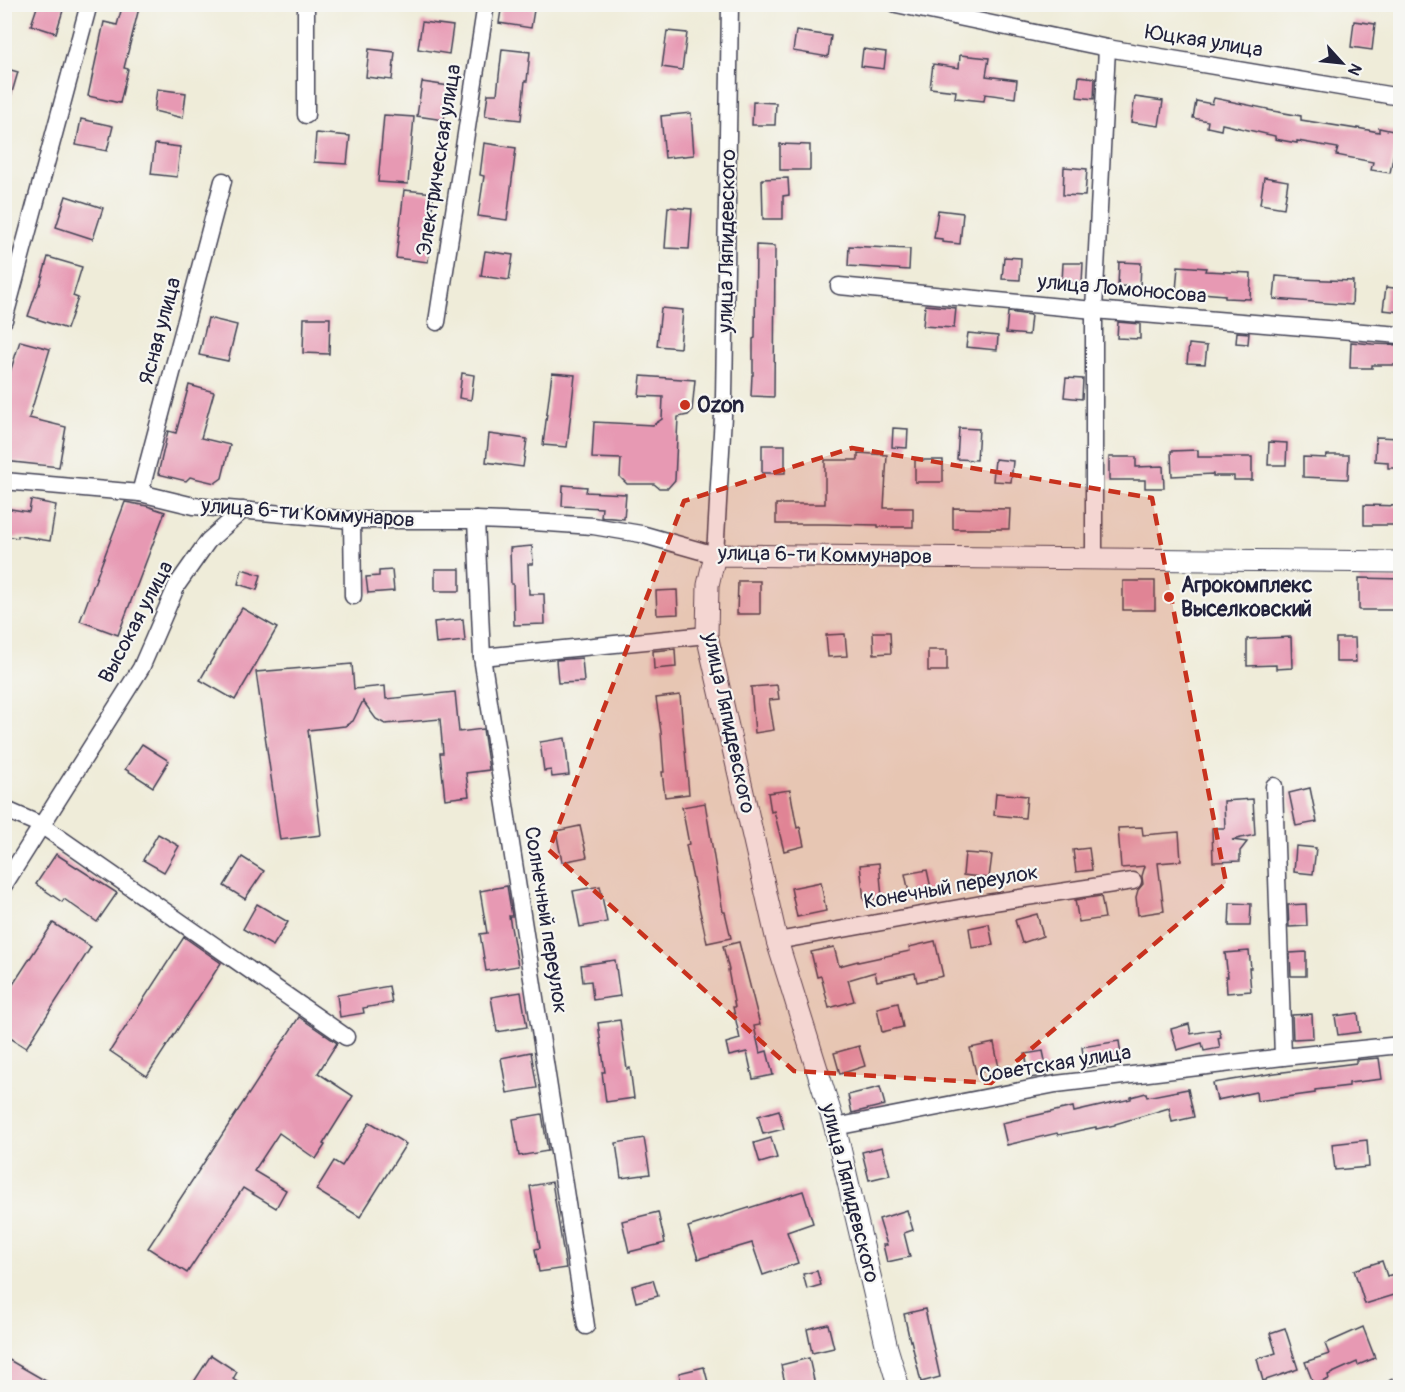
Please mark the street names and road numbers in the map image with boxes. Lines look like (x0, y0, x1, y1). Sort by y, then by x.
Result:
street label: Юцкая улица (1143, 18, 1265, 64)
street label: Электрическая улица (411, 62, 467, 258)
street label: улица Ляпидевского (712, 149, 742, 334)
street label: улица Ломоносова (1035, 268, 1208, 310)
street label: Ясная улица (133, 274, 187, 388)
street label: улица 6-ти Коммунаров (199, 492, 416, 534)
street label: улица 6-ти Коммунаров (717, 540, 932, 570)
street label: Высокая улица (92, 556, 180, 688)
street label: улица Ляпидевского (696, 629, 761, 816)
street label: Солнечный переулок (518, 825, 574, 1015)
street label: Конечный переулок (862, 858, 1041, 916)
street label: Советская улица (977, 1039, 1133, 1089)
street label: улица Ляпидевского (814, 1100, 885, 1285)

